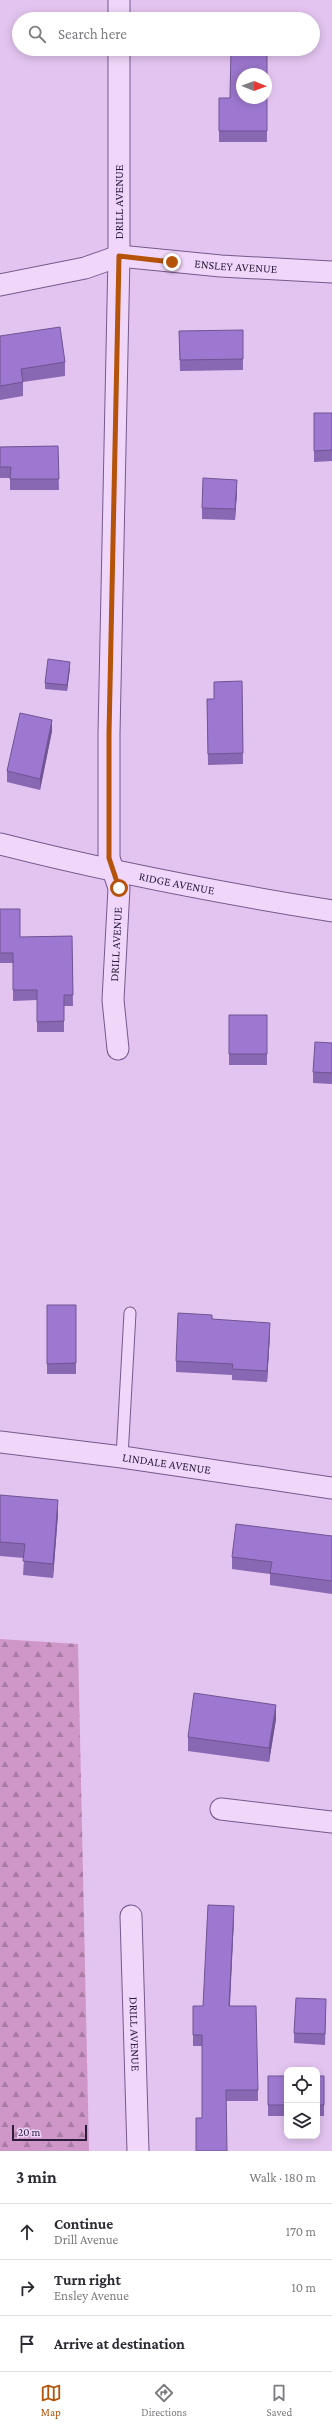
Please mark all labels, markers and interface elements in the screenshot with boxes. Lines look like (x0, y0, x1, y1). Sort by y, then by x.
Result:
search box (12, 12, 320, 56)
icon: search (26, 23, 48, 45)
text: Search here (58, 26, 127, 42)
north arrow (236, 68, 272, 104)
street label: DRILL AVENUE (112, 164, 126, 239)
route end (163, 253, 181, 271)
street label: ENSLEY AVENUE (194, 256, 278, 276)
street label: RIDGE AVENUE (138, 869, 216, 898)
route start (110, 879, 128, 897)
street label: DRILL AVENUE (107, 906, 125, 982)
street label: LINDALE AVENUE (121, 1450, 212, 1477)
street label: DRILL AVENUE (126, 1996, 143, 2072)
map controls (284, 2067, 320, 2139)
button: locate (284, 2067, 320, 2103)
button: layers (284, 2103, 320, 2139)
scale bar (12, 2123, 87, 2142)
text: 20 m (18, 2126, 40, 2138)
text: 3 min (16, 2168, 57, 2187)
text: Walk · 180 m (249, 2170, 316, 2185)
text: Continue (54, 2216, 113, 2232)
icon: ahead (16, 2221, 38, 2243)
text: 170 m (286, 2224, 316, 2239)
text: Drill Avenue (54, 2232, 118, 2247)
text: Turn right (54, 2272, 121, 2288)
icon: right (16, 2277, 38, 2299)
text: 10 m (291, 2280, 316, 2295)
text: Ensley Avenue (54, 2288, 129, 2303)
icon: arrive (16, 2333, 38, 2355)
text: Arrive at destination (54, 2336, 185, 2352)
tab: Map (40, 2382, 62, 2418)
tab: Directions (141, 2382, 187, 2418)
tab: Saved (266, 2382, 292, 2418)

